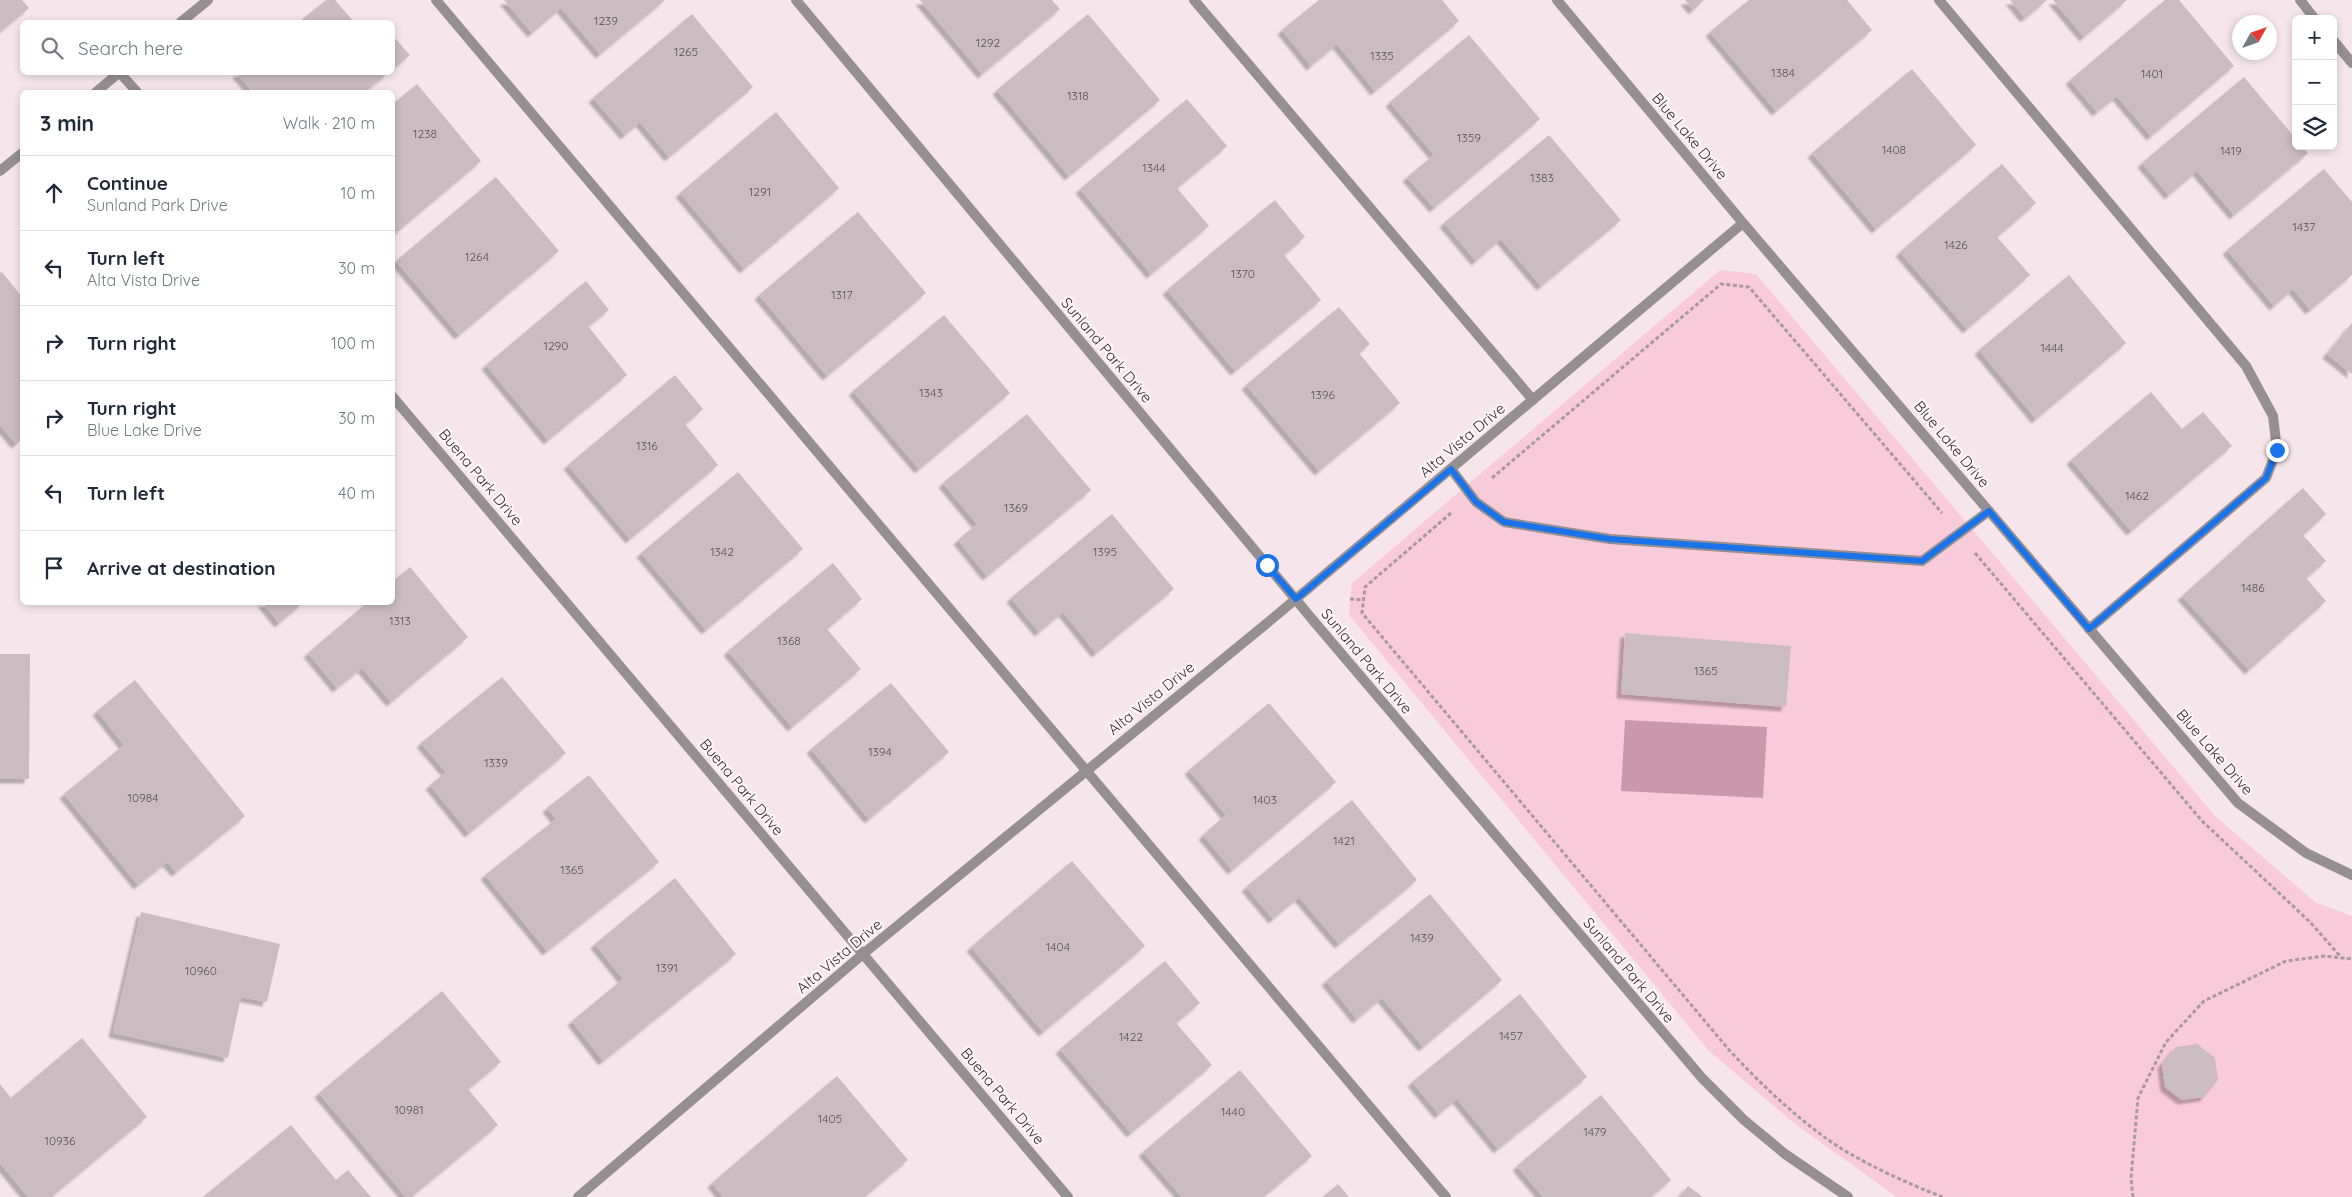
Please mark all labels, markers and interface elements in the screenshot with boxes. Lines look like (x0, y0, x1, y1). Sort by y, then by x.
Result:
house number: 1239 (594, 13, 618, 28)
north arrow (2232, 15, 2277, 60)
map controls (2292, 15, 2337, 150)
button: + (2292, 15, 2337, 60)
search box (20, 20, 395, 75)
icon: search (38, 34, 66, 62)
house number: 1292 (976, 35, 1001, 50)
text: Search here (78, 36, 183, 60)
house number: 1265 (674, 44, 698, 59)
house number: 1335 (1370, 48, 1394, 63)
button: − (2292, 60, 2337, 105)
house number: 1384 (1771, 65, 1795, 80)
house number: 1401 (2141, 66, 2163, 81)
house number: 1318 (1067, 88, 1089, 103)
street label: Blue Lake Drive (1648, 89, 1732, 183)
button: layers (2292, 105, 2337, 150)
text: 3 min (40, 110, 94, 136)
text: Walk · 210 m (283, 113, 375, 133)
house number: 1238 (413, 126, 437, 141)
house number: 1359 (1457, 130, 1481, 145)
house number: 1408 (1882, 142, 1906, 157)
house number: 1419 (2220, 143, 2242, 158)
house number: 1344 (1142, 160, 1166, 175)
house number: 1383 (1530, 170, 1554, 185)
text: Continue (87, 171, 168, 195)
icon: ahead (40, 179, 68, 207)
text: 10 m (341, 183, 375, 203)
house number: 1291 (749, 184, 771, 199)
text: Sunland Park Drive (87, 195, 228, 215)
house number: 1437 (2292, 219, 2316, 234)
house number: 1426 (1944, 237, 1968, 252)
text: Turn left (87, 246, 165, 270)
house number: 1264 (465, 249, 489, 264)
icon: left (40, 254, 68, 282)
text: 30 m (338, 258, 375, 278)
house number: 1370 (1231, 266, 1255, 281)
text: Alta Vista Drive (87, 270, 200, 290)
house number: 1317 (831, 287, 853, 302)
street label: Sunland Park Drive (1057, 293, 1157, 407)
icon: right (40, 329, 68, 357)
text: Turn right (87, 331, 176, 355)
text: 100 m (331, 333, 375, 353)
house number: 1290 (544, 338, 568, 353)
house number: 1444 (2040, 340, 2064, 355)
house number: 1343 (919, 385, 943, 400)
house number: 1396 (1311, 387, 1335, 402)
text: Turn right (87, 396, 176, 420)
street label: Blue Lake Drive (1910, 397, 1994, 491)
street label: Alta Vista Drive (1415, 399, 1509, 481)
icon: right (40, 404, 68, 432)
text: 30 m (338, 408, 375, 428)
text: Blue Lake Drive (87, 420, 202, 440)
street label: Buena Park Drive (435, 425, 527, 529)
house number: 1316 (636, 438, 658, 453)
route end (2266, 439, 2289, 462)
icon: left (40, 479, 68, 507)
text: Turn left (87, 481, 165, 505)
text: 40 m (338, 483, 375, 503)
house number: 1462 (2125, 488, 2149, 503)
house number: 1369 (1004, 500, 1028, 515)
house number: 1342 (710, 544, 734, 559)
house number: 1395 (1093, 544, 1117, 559)
icon: arrive (40, 554, 68, 582)
route start (1256, 554, 1279, 577)
text: Arrive at destination (87, 556, 276, 580)
house number: 1486 (2241, 580, 2265, 595)
street label: Sunland Park Drive (1317, 604, 1417, 718)
house number: 1313 (389, 613, 411, 628)
house number: 1368 (777, 633, 801, 648)
street label: Alta Vista Drive (1104, 657, 1198, 739)
house number: 1365 (1694, 663, 1718, 678)
street label: Blue Lake Drive (2173, 705, 2257, 799)
street label: Buena Park Drive (696, 735, 788, 839)
house number: 1394 (868, 744, 892, 759)
house number: 1339 (484, 755, 508, 770)
house number: 10984 (127, 790, 159, 805)
house number: 1403 (1253, 792, 1277, 807)
house number: 1421 (1333, 833, 1355, 848)
house number: 1365 (560, 862, 584, 877)
street label: Sunland Park Drive (1579, 913, 1679, 1027)
street label: Alta Vista Drive (792, 915, 886, 997)
house number: 1439 (1410, 930, 1434, 945)
house number: 1404 (1046, 939, 1070, 954)
house number: 1391 (656, 960, 678, 975)
house number: 10960 (185, 963, 217, 978)
house number: 1457 (1499, 1028, 1523, 1043)
house number: 1422 (1119, 1029, 1143, 1044)
street label: Buena Park Drive (957, 1044, 1049, 1148)
house number: 10981 (394, 1102, 424, 1117)
house number: 1440 (1221, 1104, 1245, 1119)
house number: 1405 (818, 1111, 842, 1126)
house number: 1479 (1583, 1124, 1607, 1139)
house number: 10936 (44, 1133, 76, 1148)

